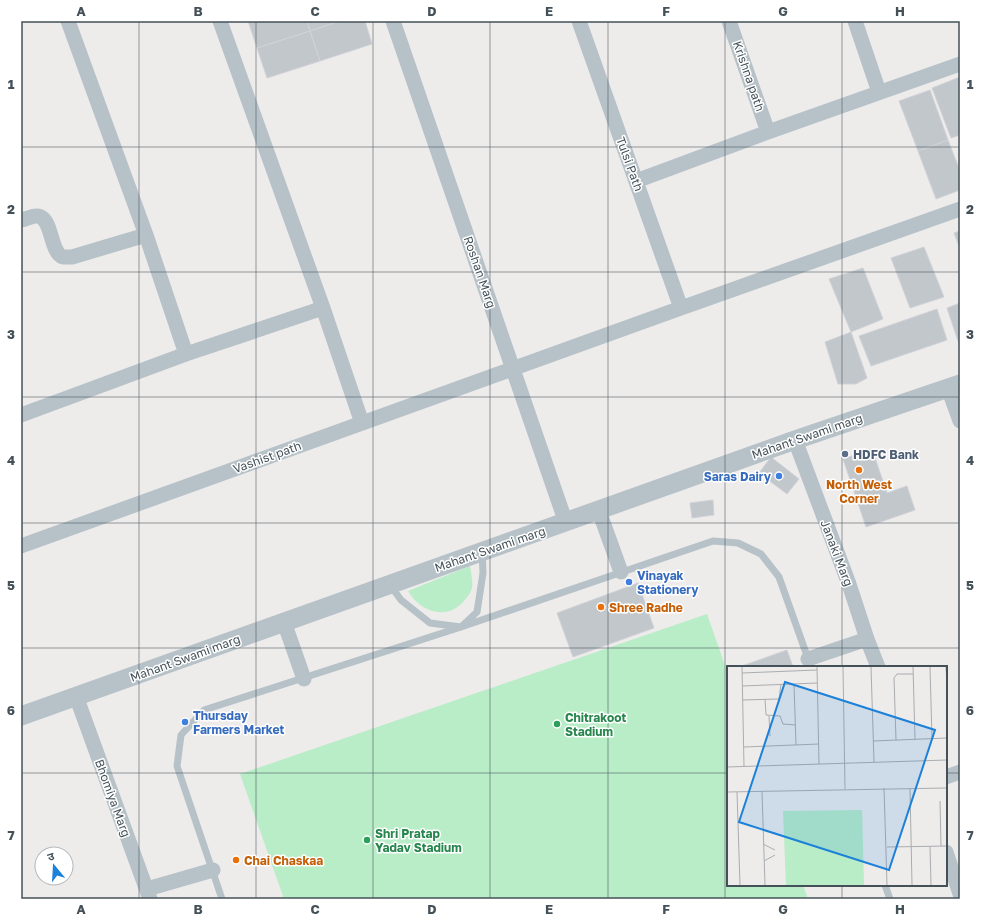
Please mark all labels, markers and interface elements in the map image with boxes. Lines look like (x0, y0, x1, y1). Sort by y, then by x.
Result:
text: A (76, 3, 86, 19)
text: B (193, 3, 203, 19)
text: C (310, 3, 320, 19)
text: D (427, 3, 437, 19)
text: E (545, 3, 553, 19)
text: F (662, 3, 670, 19)
text: G (778, 3, 788, 19)
text: H (895, 3, 905, 19)
street label: Krishna path (730, 39, 768, 113)
text: 1 (8, 76, 15, 92)
text: 1 (967, 76, 974, 92)
street label: Tulsi Path (613, 135, 647, 193)
text: 2 (7, 201, 15, 217)
text: 2 (966, 201, 974, 217)
street label: Roshan Marg (461, 234, 499, 310)
text: 3 (7, 326, 15, 342)
text: 3 (966, 326, 974, 342)
street label: Mahant Swami marg (750, 410, 864, 462)
street label: Vashist path (231, 438, 303, 476)
place label: HDFC Bank (853, 447, 919, 462)
marker: HDFC Bank (840, 449, 850, 459)
text: 4 (7, 452, 15, 468)
text: 4 (966, 452, 974, 468)
marker: North West Corner (854, 465, 864, 475)
place label: Saras Dairy (704, 469, 772, 484)
marker: Saras Dairy (774, 471, 784, 481)
place label: North West Corner (826, 477, 892, 506)
street label: Janaki Marg (818, 518, 856, 588)
street label: Mahant Swami marg (433, 523, 547, 575)
place label: Vinayak Stationery (637, 568, 699, 597)
text: 5 (7, 577, 15, 593)
marker: Vinayak Stationery (624, 577, 634, 587)
text: 5 (966, 577, 974, 593)
place label: Shree Radhe (609, 600, 683, 615)
marker: Shree Radhe (596, 602, 606, 612)
street label: Mahant Swami marg (128, 631, 242, 685)
inset map (727, 666, 947, 886)
text: 6 (7, 702, 15, 718)
text: 6 (966, 702, 974, 718)
place label: Thursday Farmers Market (193, 708, 285, 737)
place label: Chitrakoot Stadium (565, 710, 626, 739)
marker: Thursday Farmers Market (180, 717, 190, 727)
marker: Chitrakoot Stadium (552, 719, 562, 729)
street label: Bhomiya Marg (92, 757, 134, 839)
place label: Shri Pratap Yadav Stadium (375, 826, 462, 855)
text: 7 (7, 827, 15, 843)
text: 7 (966, 827, 974, 843)
marker: Shri Pratap Yadav Stadium (362, 835, 372, 845)
north arrow (34, 846, 74, 886)
text: उ (46, 849, 56, 863)
place label: Chai Chaskaa (244, 853, 323, 868)
marker: Chai Chaskaa (231, 855, 241, 865)
text: A (76, 901, 86, 917)
text: B (193, 901, 203, 917)
text: C (310, 901, 320, 917)
text: D (427, 901, 437, 917)
text: E (545, 901, 553, 917)
text: F (662, 901, 670, 917)
text: G (778, 901, 788, 917)
text: H (895, 901, 905, 917)

